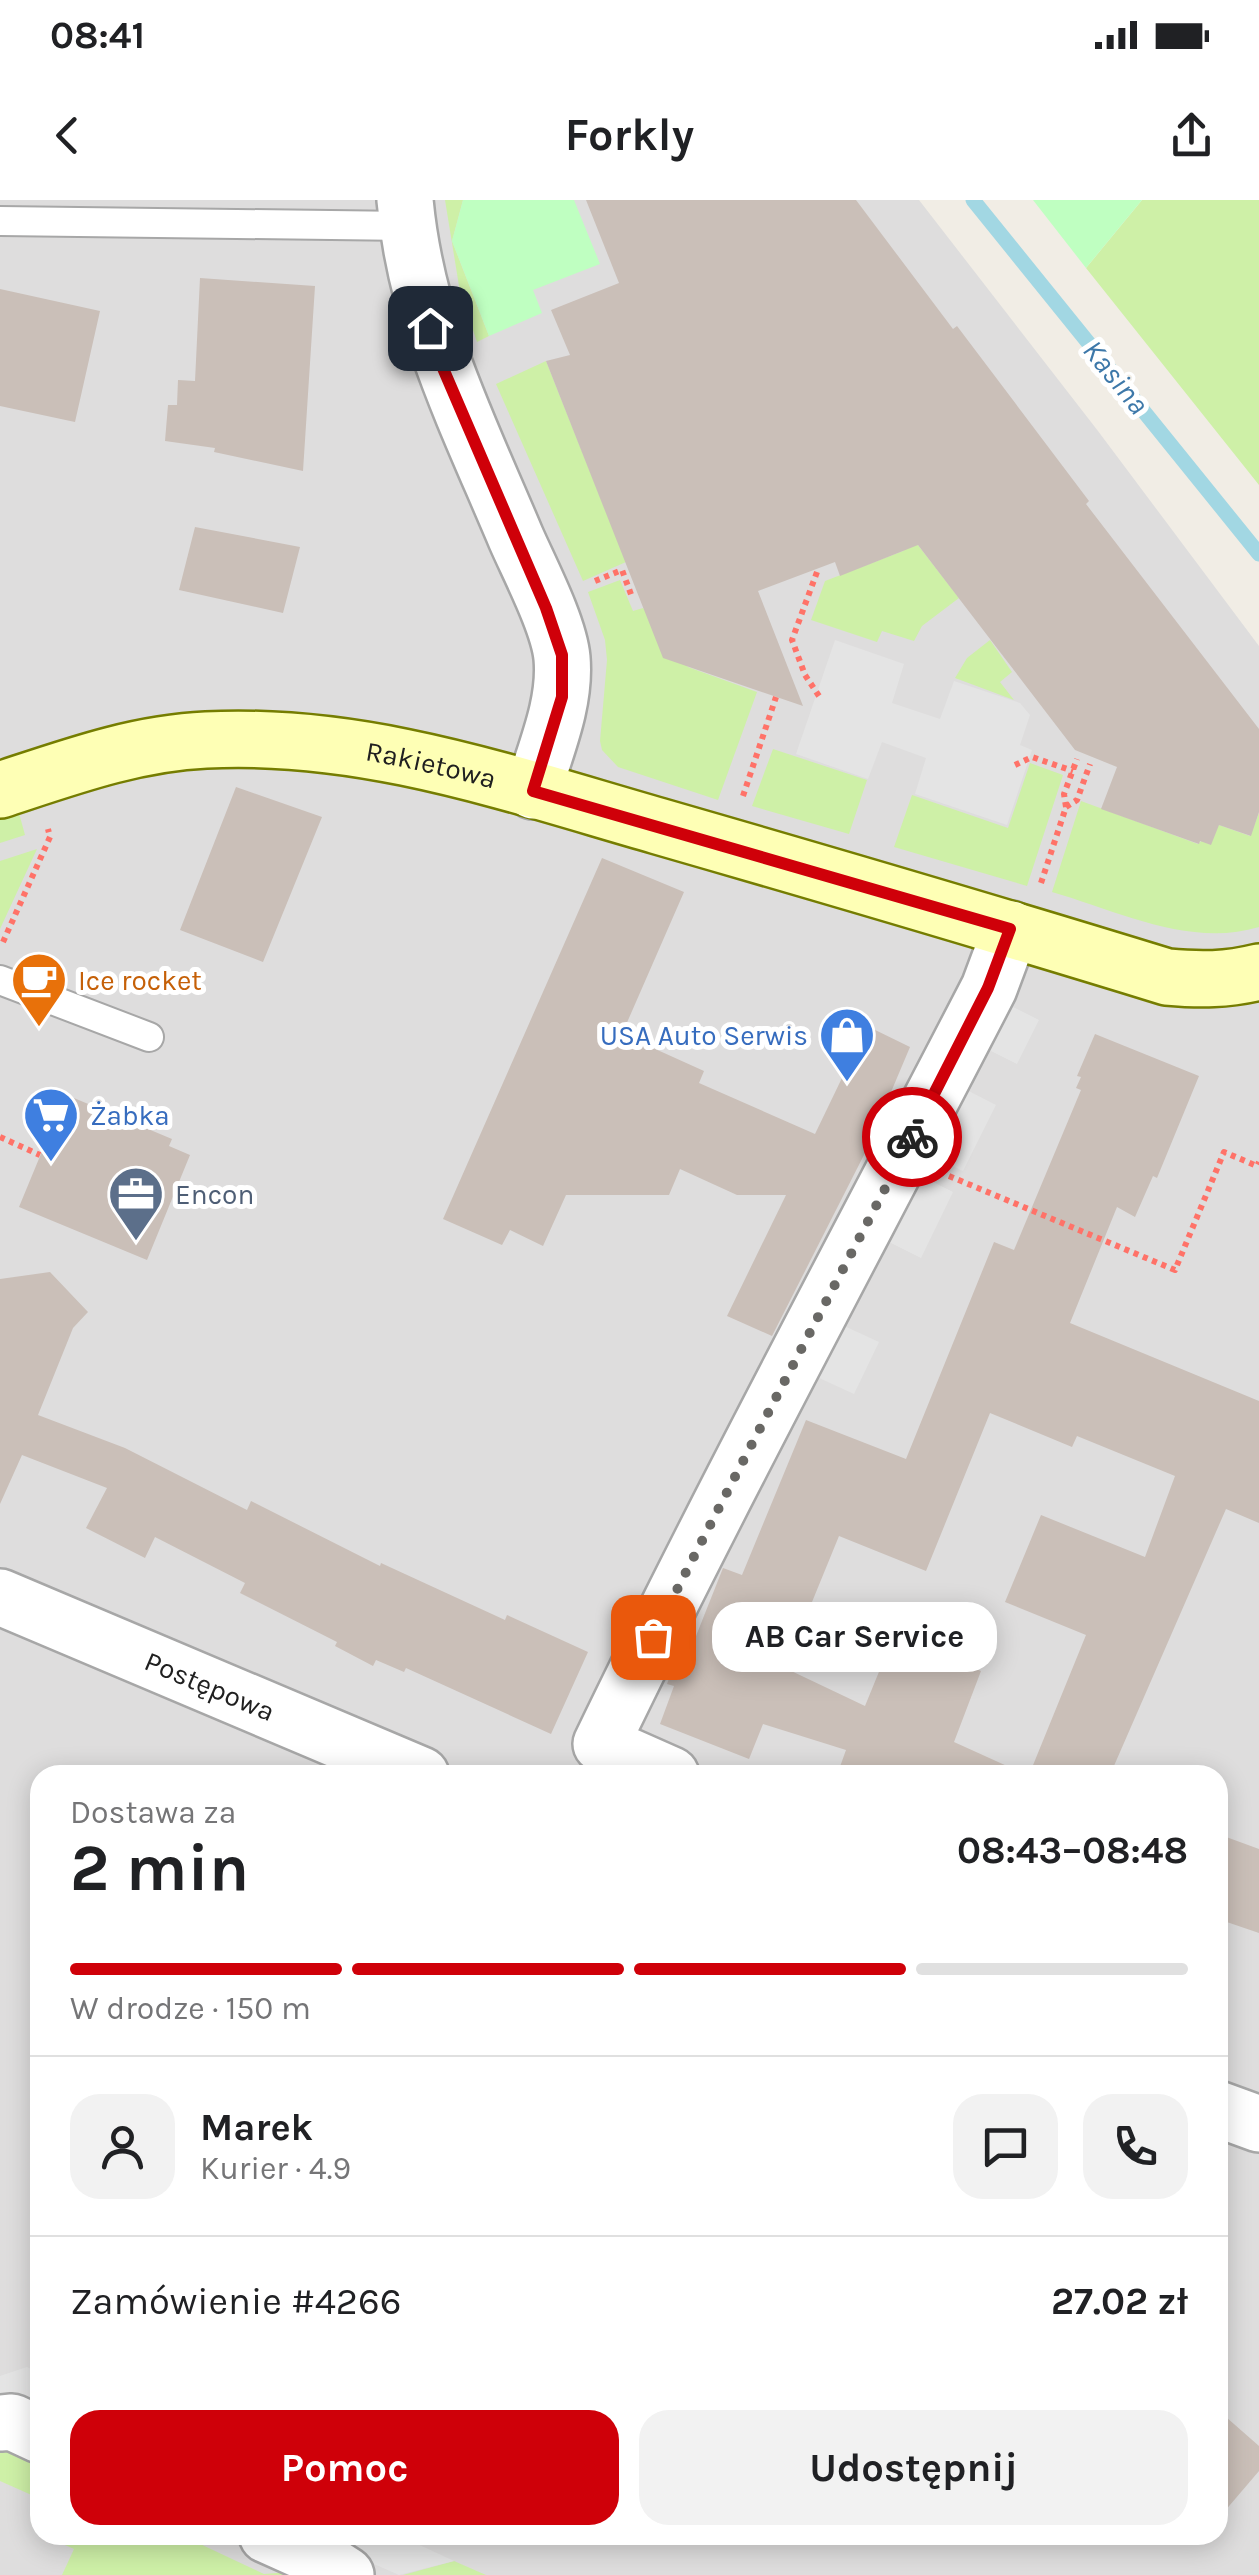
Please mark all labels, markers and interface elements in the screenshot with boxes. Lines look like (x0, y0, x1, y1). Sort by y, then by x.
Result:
text: 08:41 (50, 13, 145, 58)
icon: back (40, 108, 95, 163)
icon: share (1164, 108, 1219, 163)
text: Forkly (565, 109, 694, 161)
pin (388, 286, 473, 371)
icon: home (403, 301, 458, 356)
water label: Kasina (1075, 333, 1157, 421)
street label: Rakietowa (364, 734, 500, 795)
cafe icon: Ice rocket (9, 950, 69, 1029)
place label: Ice rocket (78, 964, 202, 997)
shop icon: USA Auto Serwis (817, 1005, 877, 1084)
place label: USA Auto Serwis (600, 1019, 808, 1052)
supermarket icon: Żabka (21, 1085, 81, 1164)
courier (862, 1087, 962, 1187)
place label: Żabka (90, 1099, 170, 1132)
icon: bike (885, 1110, 940, 1165)
office icon: Encon (106, 1164, 166, 1243)
place label: Encon (175, 1178, 254, 1211)
pin (611, 1595, 696, 1680)
callout: AB Car Service (713, 1602, 998, 1672)
icon: bag (626, 1610, 681, 1665)
text: AB Car Service (745, 1618, 964, 1655)
street label: Postępowa (140, 1644, 280, 1728)
text: Dostawa za (70, 1794, 236, 1831)
text: 08:43–08:48 (957, 1828, 1188, 1873)
text: 2 min (70, 1830, 249, 1906)
text: W drodze · 150 m (70, 1990, 311, 2027)
button: person (70, 2094, 175, 2199)
button: chat (953, 2094, 1058, 2199)
button: phone (1083, 2094, 1188, 2199)
text: Marek (200, 2105, 313, 2150)
text: Kurier · 4.9 (200, 2150, 351, 2187)
text: Zamówienie #4266 (70, 2279, 401, 2324)
text: 27.02 zł (1051, 2279, 1188, 2324)
button: Pomoc (70, 2410, 619, 2525)
button: Udostępnij (639, 2410, 1188, 2525)

